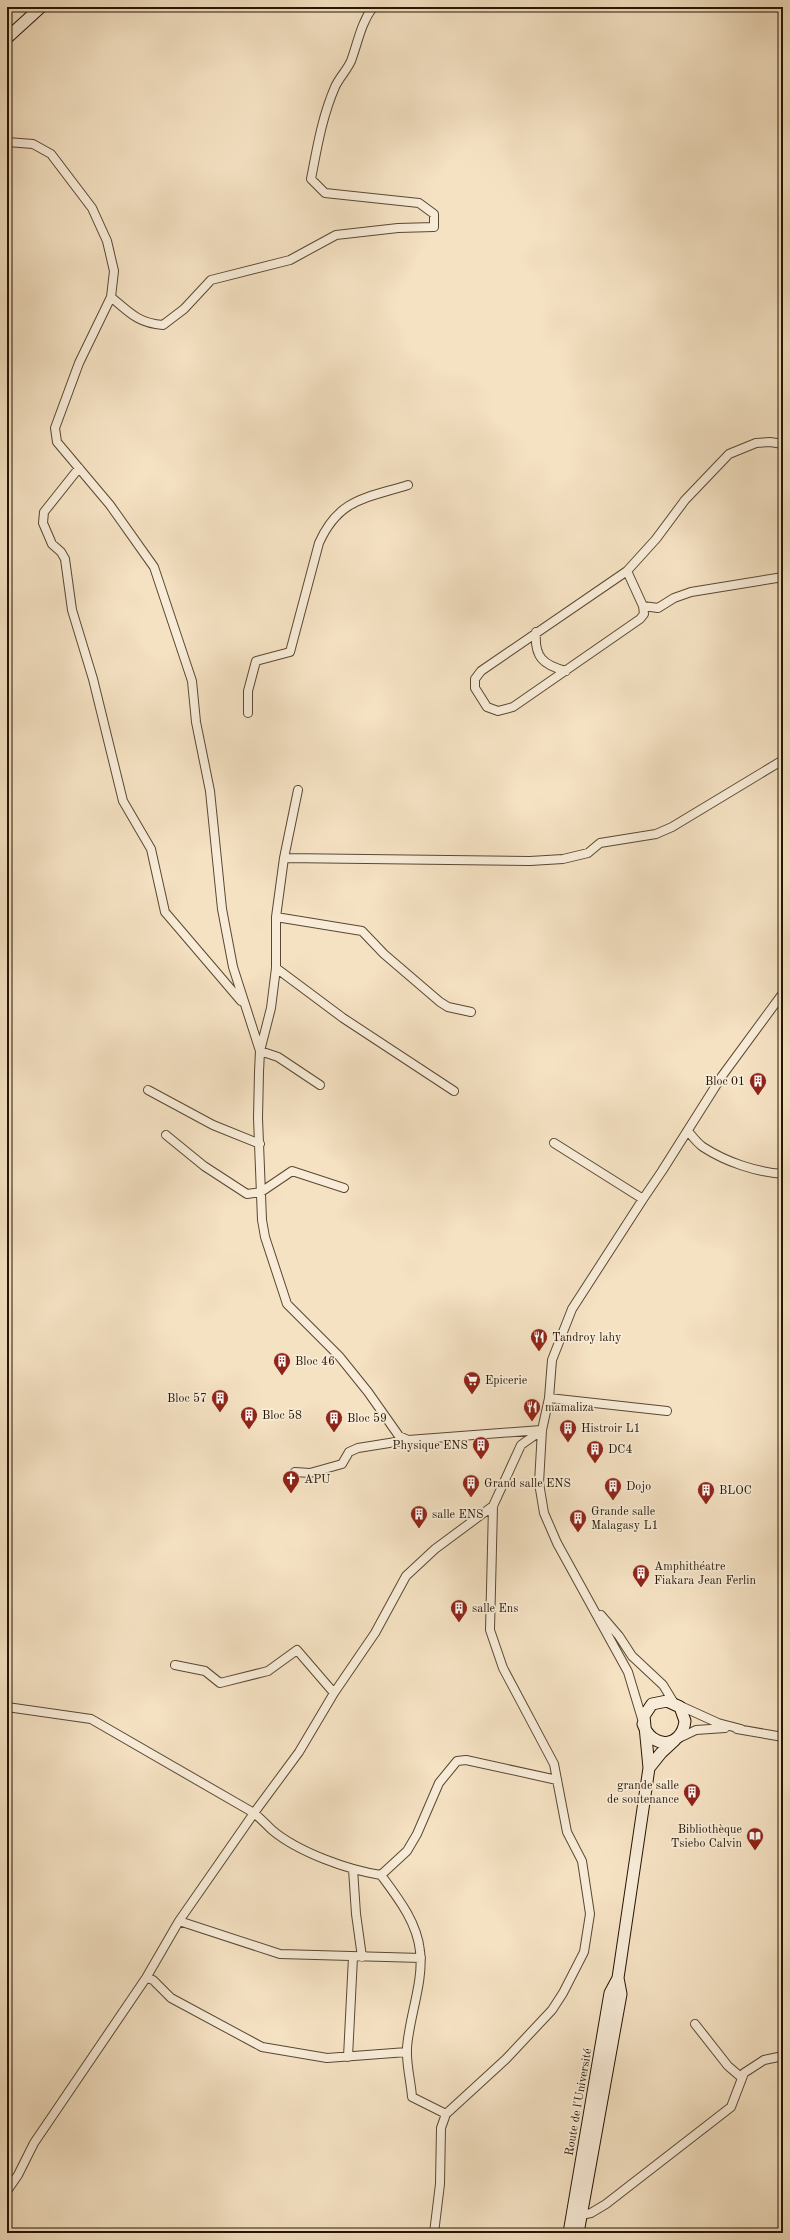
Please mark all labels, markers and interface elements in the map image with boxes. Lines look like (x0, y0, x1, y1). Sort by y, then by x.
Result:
building icon: Bloc 01 (748, 1071, 768, 1096)
place label: Bloc 01 (705, 1076, 745, 1088)
restaurant icon: Tandroy lahy (529, 1327, 549, 1352)
place label: Tandroy lahy (552, 1332, 622, 1344)
building icon: Bloc 46 (272, 1351, 292, 1376)
place label: Bloc 46 (295, 1356, 335, 1368)
supermarket icon: Epicerie (462, 1370, 482, 1395)
place label: Epicerie (485, 1375, 528, 1387)
building icon: Bloc 57 (210, 1388, 230, 1413)
place label: Bloc 57 (167, 1392, 207, 1405)
restaurant icon: mamaliza (522, 1397, 542, 1422)
place label: mamaliza (545, 1402, 594, 1414)
building icon: Bloc 58 (239, 1405, 259, 1430)
building icon: Bloc 59 (324, 1408, 344, 1433)
place label: Bloc 58 (262, 1409, 302, 1422)
place label: Bloc 59 (347, 1412, 387, 1425)
building icon: Histroir L1 (558, 1418, 578, 1443)
place label: Histroir L1 (581, 1423, 641, 1435)
building icon: Physique ENS (471, 1435, 491, 1460)
building icon: DC4 (585, 1439, 605, 1464)
place label: Physique ENS (392, 1440, 468, 1452)
place label: DC4 (608, 1444, 632, 1456)
church icon: APU (281, 1469, 301, 1494)
building icon: Grand salle ENS (461, 1473, 481, 1498)
place label: APU (304, 1474, 331, 1486)
building icon: Dojo (603, 1476, 623, 1501)
place label: Grand salle ENS (484, 1478, 571, 1490)
building icon: BLOC (696, 1480, 716, 1505)
place label: Dojo (626, 1481, 651, 1493)
place label: BLOC (719, 1485, 752, 1497)
building icon: salle ENS (409, 1504, 429, 1529)
place label: Grande salle Malagasy L1 (591, 1506, 659, 1532)
building icon: Grande salle Malagasy L1 (568, 1508, 588, 1533)
place label: salle ENS (432, 1509, 483, 1521)
place label: Amphithéatre Fiakara Jean Ferlin (654, 1561, 757, 1587)
building icon: Amphithéatre Fiakara Jean Ferlin (631, 1563, 651, 1588)
building icon: salle Ens (449, 1598, 469, 1623)
place label: salle Ens (472, 1603, 518, 1615)
place label: grande salle de soutenance (607, 1780, 679, 1806)
building icon: grande salle de soutenance (682, 1782, 702, 1807)
place label: Bibliothèque Tsiebo Calvin (671, 1824, 743, 1850)
library icon: Bibliothèque Tsiebo Calvin (745, 1826, 765, 1851)
street label: Route de l'Université (564, 2047, 594, 2157)

